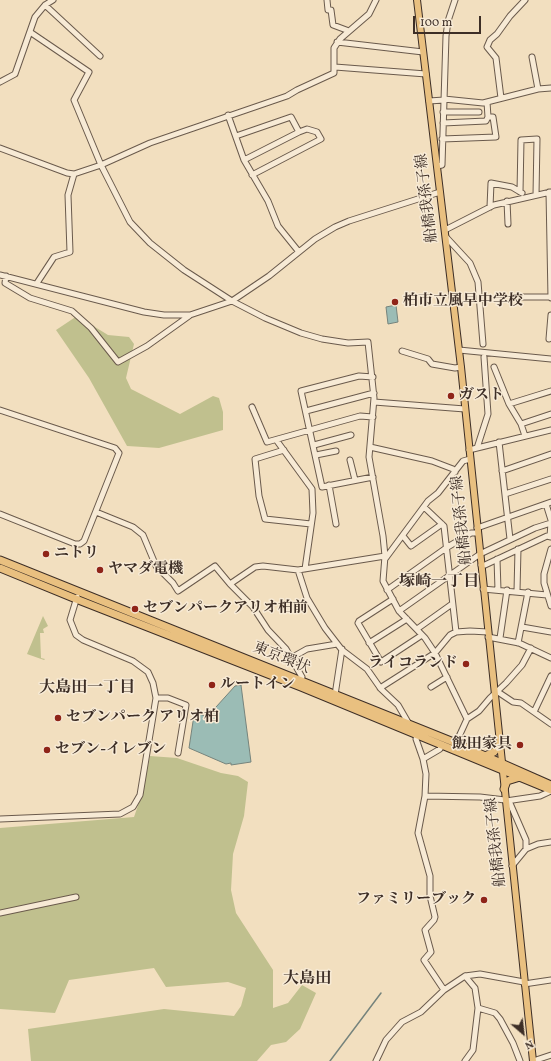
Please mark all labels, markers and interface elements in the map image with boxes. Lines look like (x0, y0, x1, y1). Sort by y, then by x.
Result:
scale bar (415, 8, 483, 34)
text: 100 m (420, 15, 452, 31)
street label: 船橋我孫子線 (414, 152, 442, 244)
place label: 柏市立風早中学校 (403, 293, 523, 311)
marker: 柏市立風早中学校 (390, 297, 400, 307)
place label: ガスト (459, 387, 504, 405)
marker: ガスト (446, 391, 456, 401)
street label: 船橋我孫子線 (449, 474, 477, 566)
place label: ニトリ (54, 545, 99, 563)
marker: ニトリ (41, 549, 51, 559)
place label: ヤマダ電機 (108, 561, 183, 579)
marker: ヤマダ電機 (95, 565, 105, 575)
district label: 塚崎一丁目 (399, 573, 479, 593)
place label: セブンパークアリオ柏前 (143, 600, 308, 618)
marker: セブンパークアリオ柏前 (130, 604, 140, 614)
street label: 東京環状 (250, 639, 312, 679)
place label: ライコランド (368, 655, 458, 673)
marker: ライコランド (461, 659, 471, 669)
place label: ルートイン (220, 676, 295, 694)
district label: 大島田一丁目 (39, 679, 135, 699)
marker: ルートイン (207, 680, 217, 690)
place label: セブンパーク アリオ柏 (66, 709, 219, 727)
marker: セブンパーク アリオ柏 (53, 713, 63, 723)
place label: 飯田家具 (452, 736, 512, 754)
marker: 飯田家具 (515, 740, 525, 750)
place label: セブン-イレブン (55, 741, 166, 759)
marker: セブン-イレブン (42, 745, 52, 755)
street label: 船橋我孫子線 (483, 796, 511, 888)
place label: ファミリーブック (356, 891, 476, 909)
marker: ファミリーブック (479, 895, 489, 905)
district label: 大島田 (283, 970, 331, 990)
north arrow (503, 1013, 543, 1053)
text: N (522, 1036, 536, 1053)

